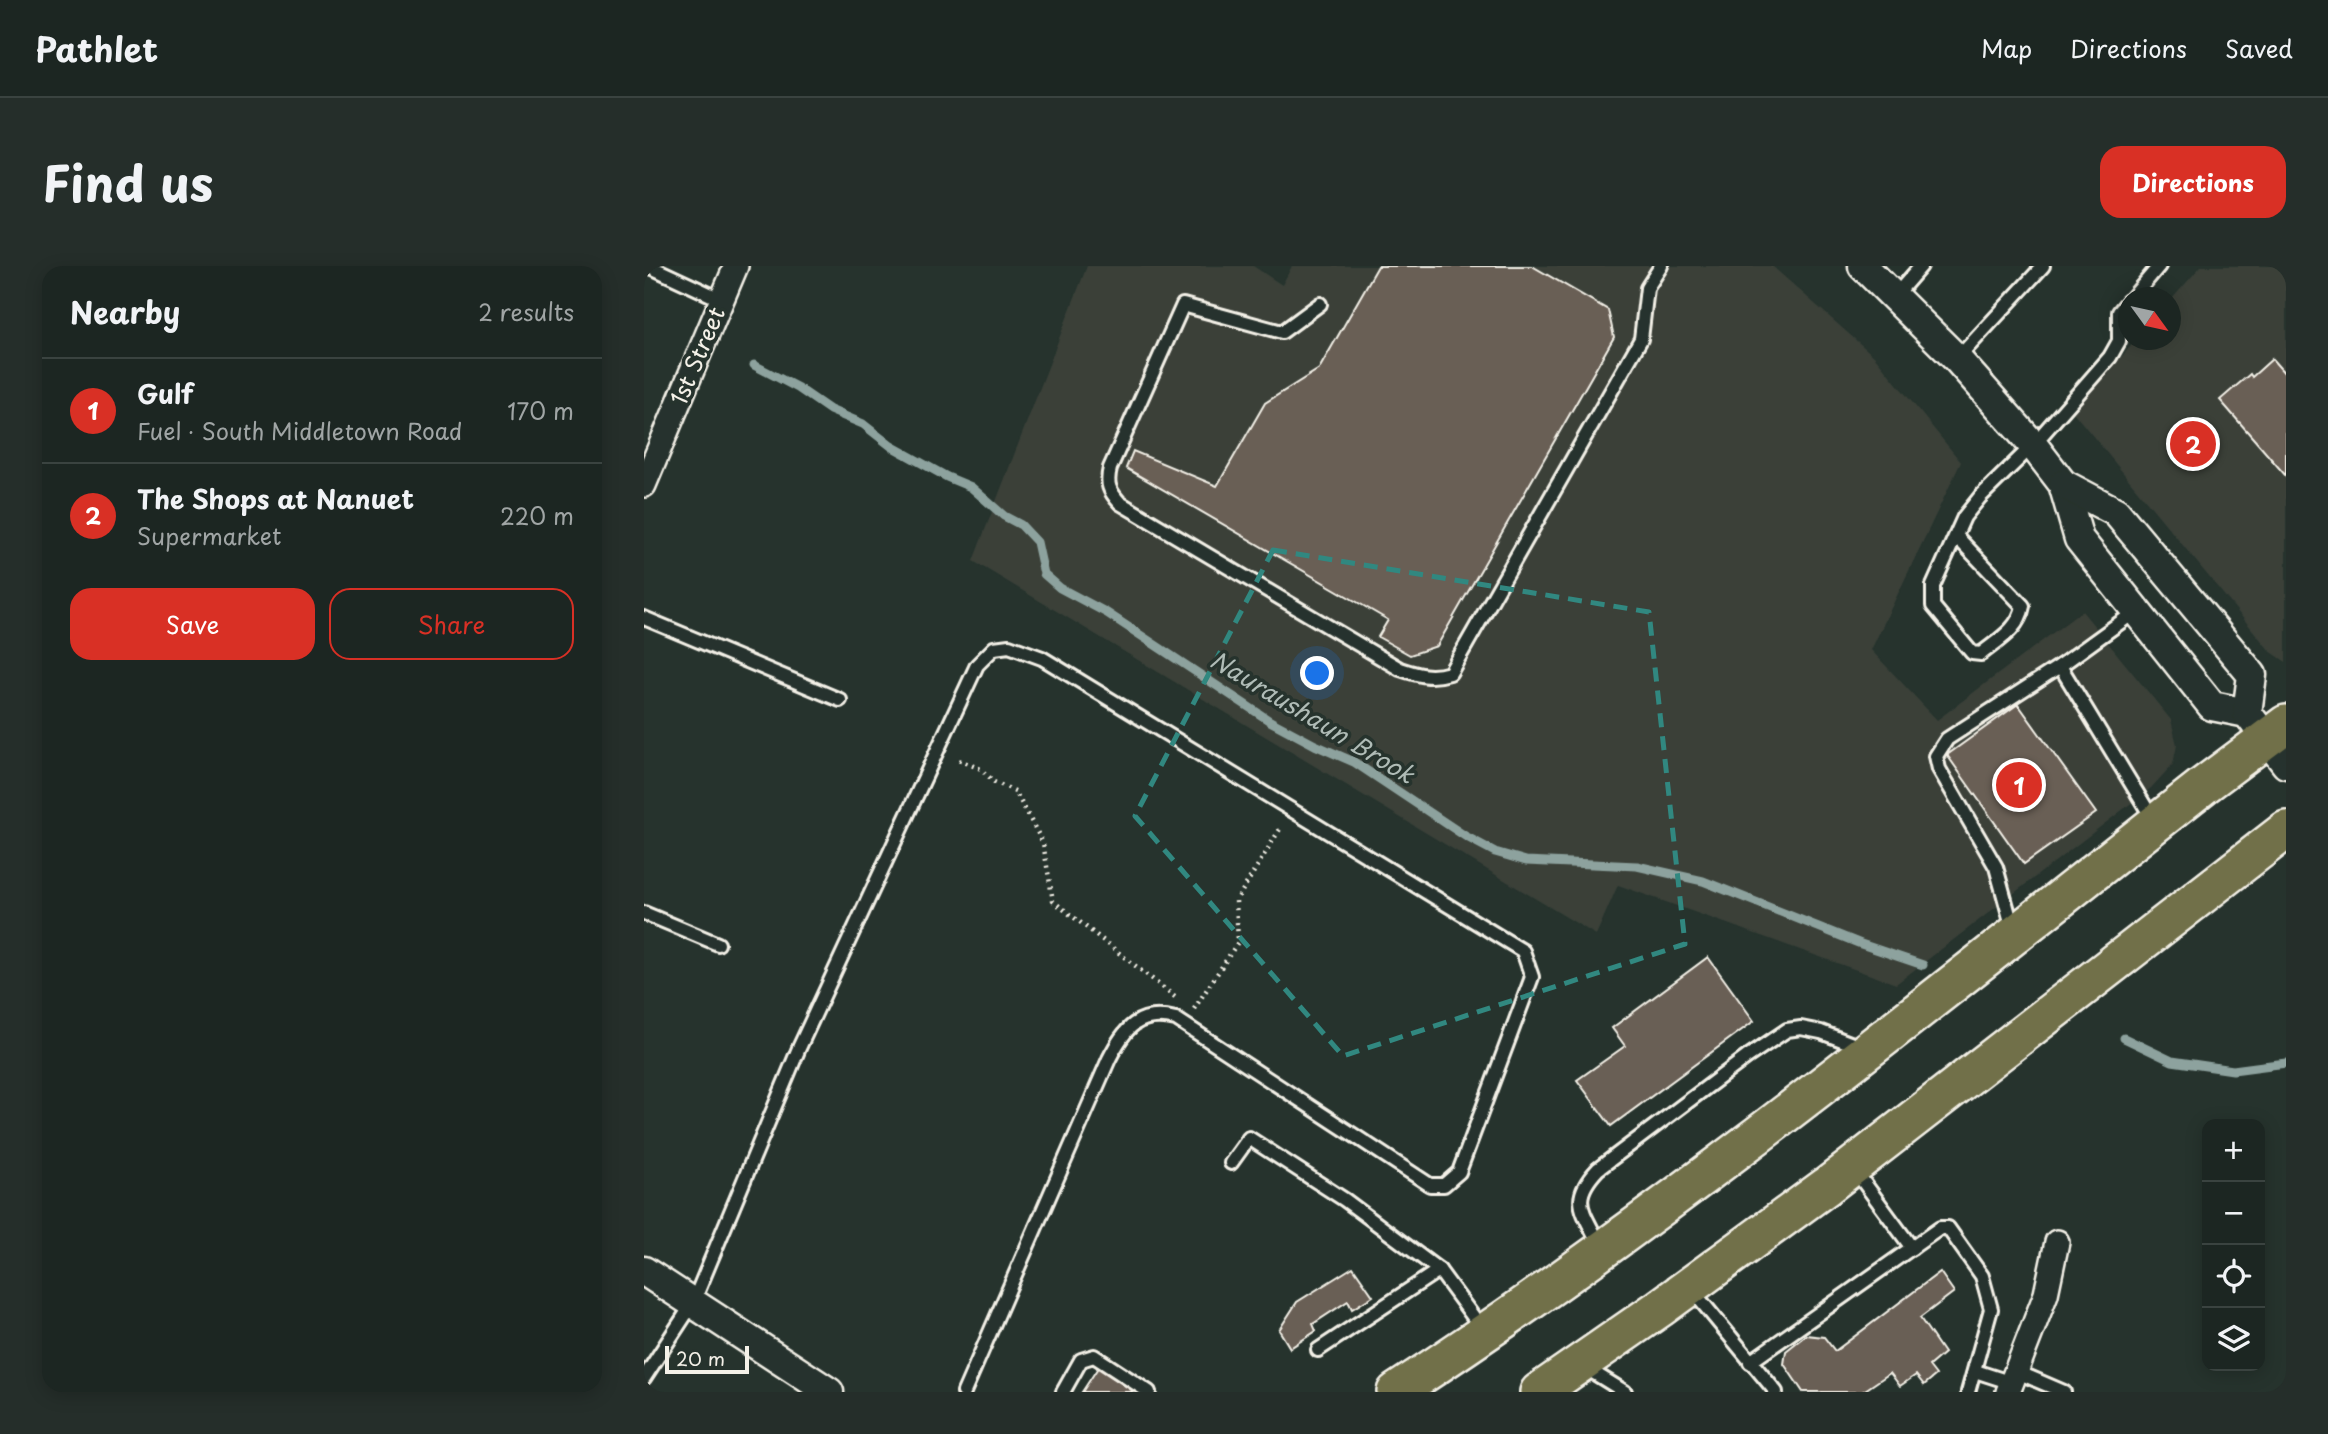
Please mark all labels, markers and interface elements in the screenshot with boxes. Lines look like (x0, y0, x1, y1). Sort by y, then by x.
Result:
text: Pathlet (35, 23, 158, 73)
text: Map (1981, 30, 2032, 66)
text: Directions (2070, 30, 2187, 66)
text: Saved (2225, 30, 2293, 66)
text: Find us (42, 145, 213, 219)
button: Directions (2100, 146, 2286, 218)
north arrow (2118, 287, 2181, 350)
text: Nearby (70, 289, 180, 334)
text: 2 results (478, 294, 574, 329)
street label: 1st Street (660, 301, 733, 410)
text: Gulf (137, 374, 193, 413)
text: 1 (88, 393, 99, 428)
text: 170 m (507, 393, 574, 428)
text: Fuel · South Middletown Road (137, 413, 462, 448)
pin: 2 (2170, 418, 2216, 470)
text: The Shops at Nanuet (137, 479, 414, 518)
text: 2 (85, 498, 101, 533)
text: 220 m (500, 498, 574, 533)
text: Supermarket (137, 518, 281, 553)
button: Save (70, 588, 315, 660)
button: Share (329, 588, 574, 660)
water label: Nauraushaun Brook (1204, 641, 1423, 792)
your location (1300, 656, 1334, 690)
pin: 1 (1996, 759, 2042, 811)
map controls (2202, 1119, 2265, 1371)
button: + (2202, 1119, 2265, 1182)
button: − (2202, 1182, 2265, 1245)
button: locate (2202, 1245, 2265, 1308)
button: layers (2202, 1308, 2265, 1371)
scale bar (665, 1343, 749, 1375)
text: 20 m (676, 1344, 725, 1372)

